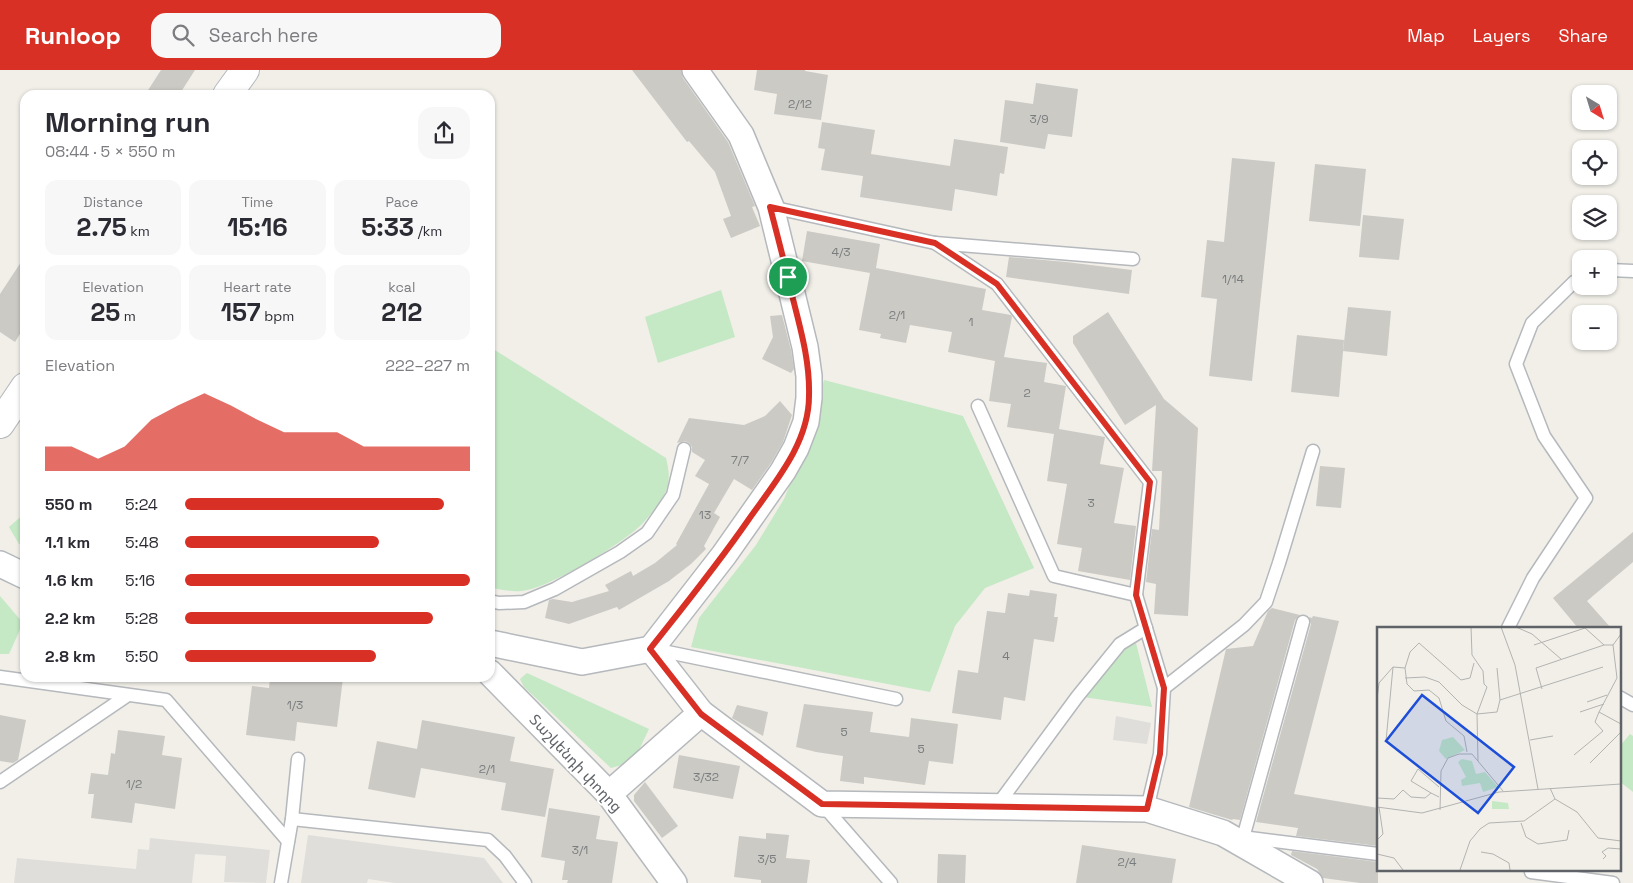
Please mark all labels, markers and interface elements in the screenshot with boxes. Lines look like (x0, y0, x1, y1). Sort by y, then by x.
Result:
search box (151, 13, 501, 58)
text: Runloop (25, 20, 121, 51)
icon: search (169, 21, 197, 49)
text: Search here (209, 23, 318, 48)
text: Map (1407, 24, 1445, 47)
text: Layers (1473, 24, 1530, 47)
text: Share (1558, 24, 1608, 47)
north arrow (1572, 85, 1618, 130)
map controls (1572, 85, 1617, 350)
house number: 2/12 (788, 96, 812, 112)
text: Morning run (45, 104, 210, 140)
button: share (418, 107, 470, 159)
house number: 3/9 (1029, 111, 1049, 127)
button: locate (1572, 140, 1617, 185)
text: 08:44 · 5 × 550 m (45, 141, 176, 162)
text: Distance (83, 193, 143, 211)
text: Time (242, 193, 273, 211)
text: Pace (385, 193, 418, 211)
button: layers (1572, 195, 1617, 240)
text: 2.75 (76, 211, 127, 243)
text: 15:16 (227, 211, 288, 243)
text: 5:33 (361, 211, 414, 243)
text: km (127, 222, 150, 240)
text: /km (414, 222, 442, 240)
house number: 4/3 (831, 244, 851, 260)
button: + (1572, 250, 1617, 295)
pin (767, 256, 809, 298)
icon: arrive (774, 263, 802, 291)
house number: 1/14 (1222, 271, 1244, 287)
text: Elevation (82, 278, 144, 296)
text: Heart rate (224, 278, 291, 296)
text: kcal (388, 278, 415, 296)
text: 25 (90, 296, 120, 328)
text: 157 (221, 296, 261, 328)
text: 212 (381, 296, 422, 328)
button: − (1572, 305, 1617, 350)
text: m (120, 307, 136, 325)
text: bpm (261, 307, 294, 325)
house number: 2/1 (889, 307, 905, 323)
house number: 1 (968, 314, 974, 330)
text: Elevation (45, 355, 115, 376)
text: 222–227 m (385, 355, 470, 376)
house number: 2 (1023, 385, 1031, 401)
house number: 7/7 (731, 452, 749, 468)
text: 550 m (45, 494, 92, 515)
text: 5:24 (125, 494, 158, 515)
house number: 3 (1087, 495, 1095, 511)
house number: 13 (699, 507, 711, 523)
text: 1.1 km (45, 532, 90, 553)
text: 5:48 (125, 532, 159, 553)
text: 1.6 km (45, 570, 93, 591)
text: 5:16 (125, 570, 155, 591)
text: 2.2 km (45, 608, 96, 629)
text: 5:28 (125, 608, 158, 629)
inset map (1377, 627, 1620, 870)
text: 2.8 km (45, 646, 96, 667)
text: 5:50 (125, 646, 158, 667)
house number: 4 (1002, 648, 1010, 664)
house number: 1/3 (287, 697, 303, 713)
street label: Տաշկենդի փողոց (526, 710, 626, 816)
house number: 5 (840, 724, 848, 740)
house number: 5 (917, 741, 925, 757)
house number: 2/1 (479, 761, 495, 777)
house number: 3/32 (693, 769, 719, 785)
house number: 1/2 (126, 776, 142, 792)
house number: 3/1 (572, 842, 588, 858)
house number: 3/5 (758, 851, 776, 867)
house number: 2/4 (1117, 854, 1137, 870)

